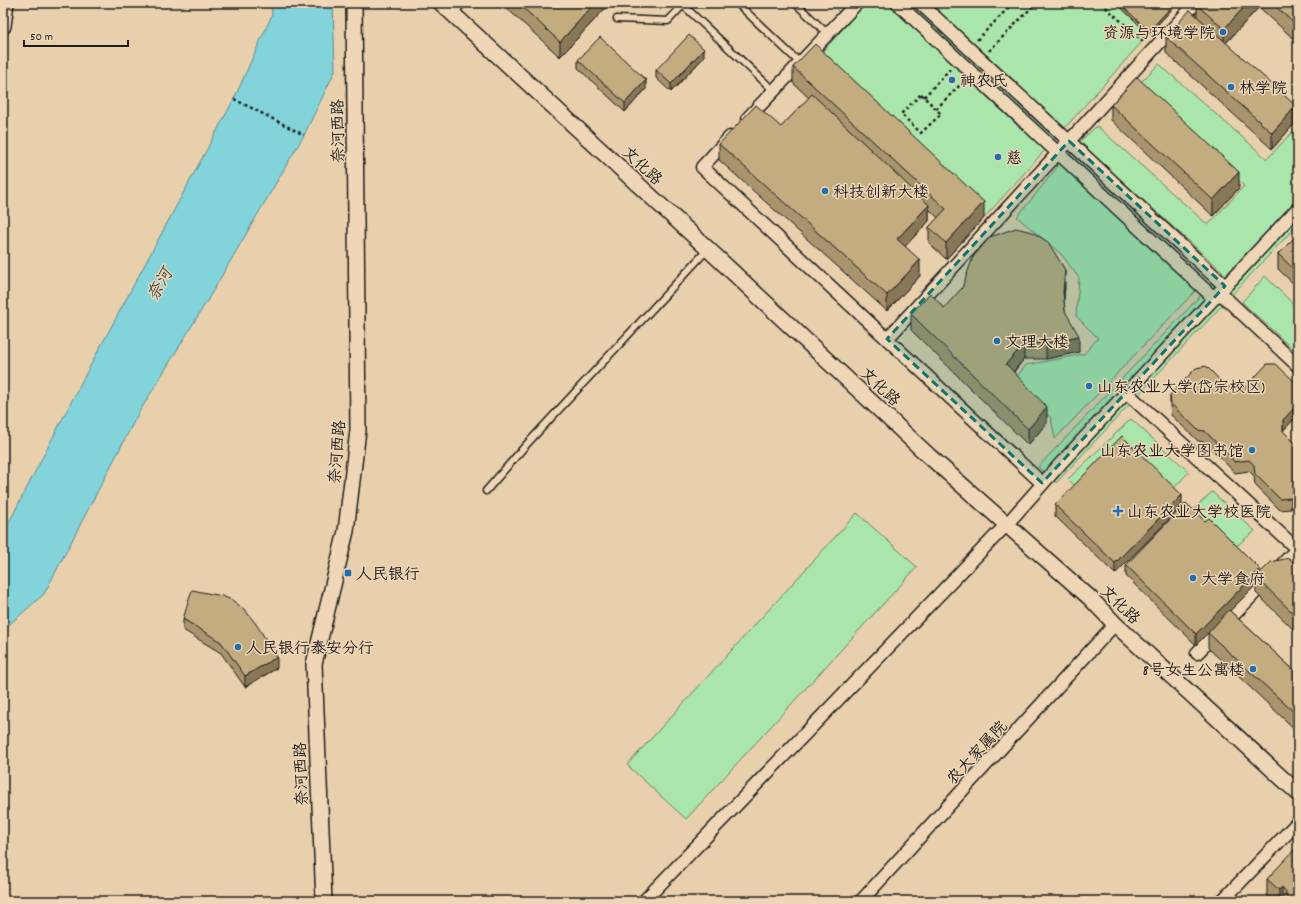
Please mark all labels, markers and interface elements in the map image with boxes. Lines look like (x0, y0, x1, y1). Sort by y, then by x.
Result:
scale bar (24, 22, 128, 48)
place label: 资源与环境学院 (1103, 23, 1215, 46)
marker: 资源与环境学院 (1218, 27, 1228, 37)
text: 50 m (30, 29, 53, 46)
place label: 神农氏 (960, 71, 1008, 94)
marker: 神农氏 (947, 75, 957, 85)
place label: 林学院 (1239, 78, 1287, 101)
marker: 林学院 (1226, 82, 1236, 92)
street label: 奈河西路 (327, 99, 352, 163)
street label: 文化路 (616, 142, 667, 192)
place label: 慈 (1006, 148, 1022, 171)
marker: 慈 (993, 152, 1003, 162)
place label: 科技创新大楼 (833, 182, 929, 205)
marker: 科技创新大楼 (820, 186, 830, 196)
water label: 奈河 (143, 262, 182, 306)
place label: 文理大楼 (1005, 332, 1069, 355)
marker: 文理大楼 (992, 336, 1002, 346)
street label: 文化路 (854, 363, 905, 413)
place label: 山东农业大学(岱宗校区) (1097, 377, 1265, 400)
marker: 山东农业大学(岱宗校区) (1084, 381, 1094, 391)
street label: 奈河西路 (324, 419, 353, 485)
place label: 山东农业大学图书馆 (1100, 441, 1244, 464)
marker: 山东农业大学图书馆 (1247, 445, 1257, 455)
place label: 山东农业大学校医院 (1127, 502, 1271, 525)
marker: 山东农业大学校医院 (1112, 505, 1124, 517)
place label: 人民银行 (356, 564, 420, 587)
marker: 人民银行 (343, 568, 353, 578)
place label: 大学食府 (1201, 569, 1265, 592)
marker: 大学食府 (1188, 573, 1198, 583)
street label: 文化路 (1094, 581, 1145, 631)
place label: 人民银行泰安分行 (246, 638, 374, 661)
marker: 人民银行泰安分行 (233, 642, 243, 652)
place label: 8号女生公寓楼 (1143, 660, 1245, 683)
marker: 8号女生公寓楼 (1248, 664, 1258, 674)
street label: 农大家属院 (942, 717, 1014, 791)
street label: 奈河西路 (290, 742, 315, 806)

